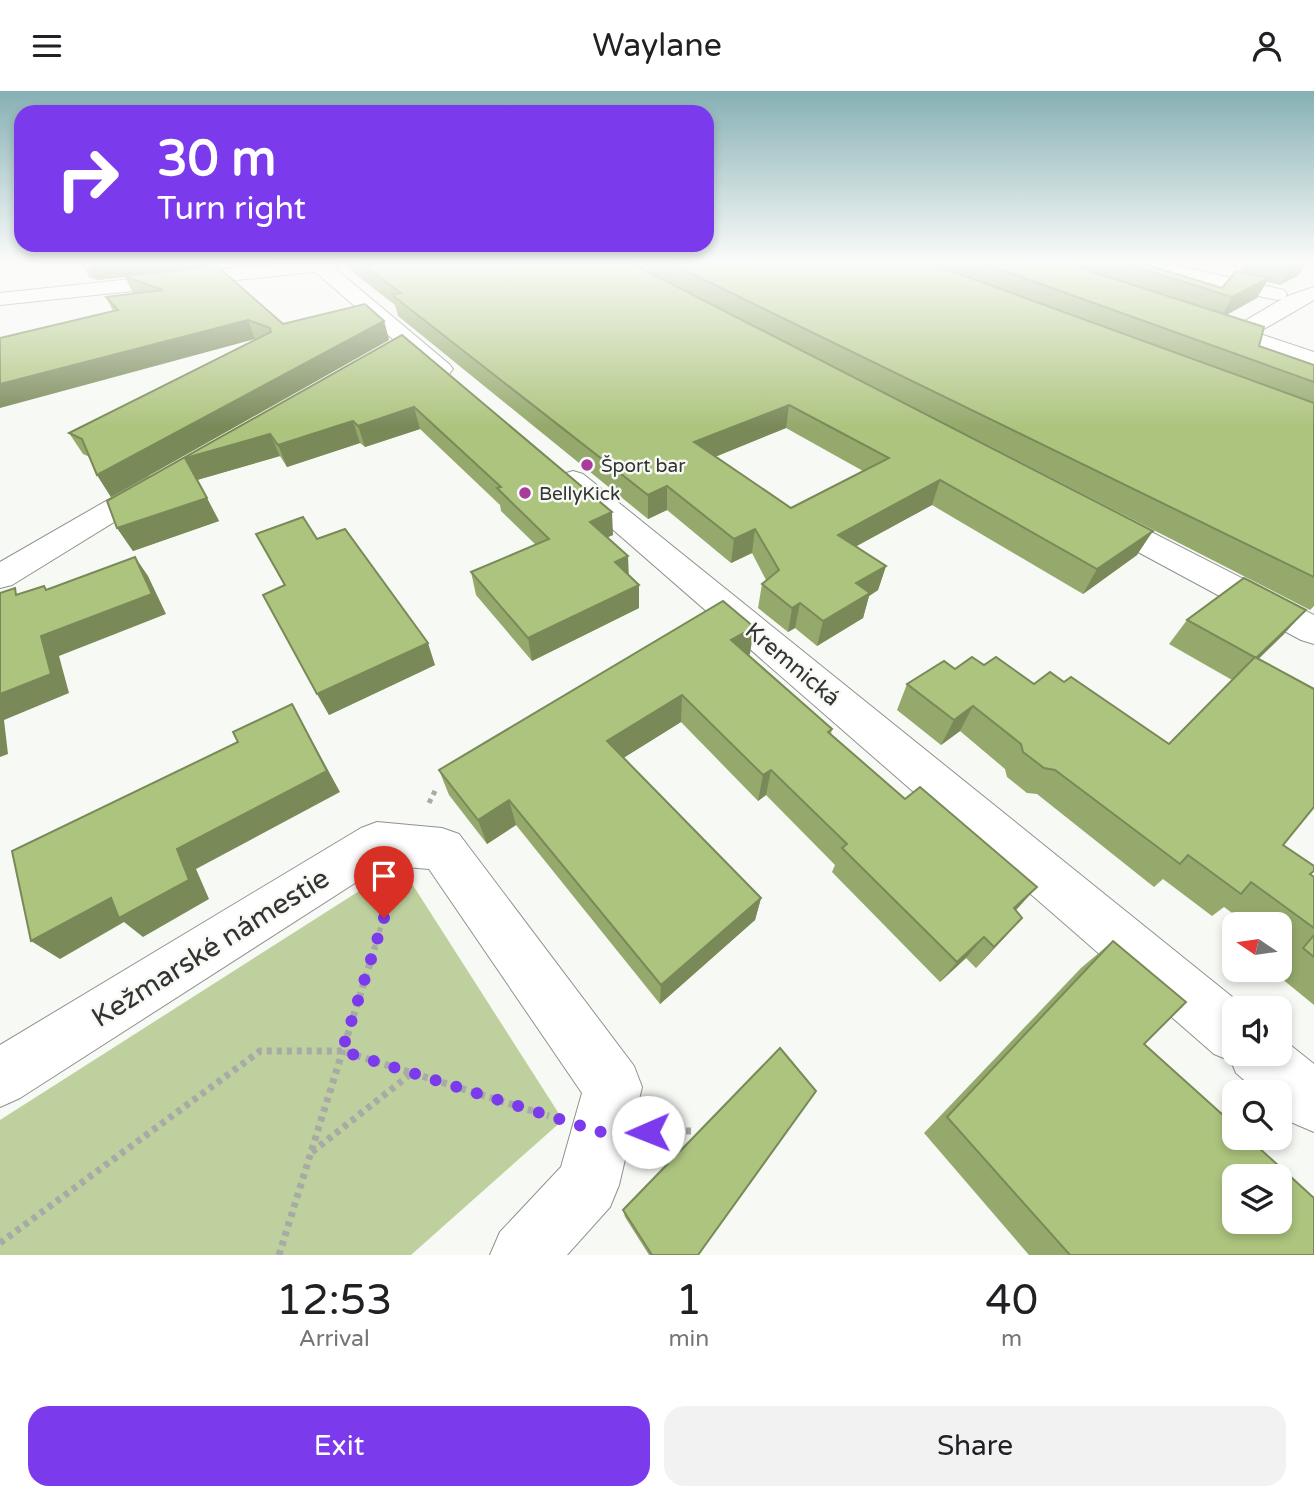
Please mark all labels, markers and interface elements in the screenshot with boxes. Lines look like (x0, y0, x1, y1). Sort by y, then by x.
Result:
icon: menu (28, 27, 66, 65)
text: Waylane (592, 27, 722, 65)
icon: person (1248, 27, 1286, 65)
text: 30 m (157, 130, 276, 189)
icon: right (42, 133, 133, 224)
text: Turn right (157, 190, 306, 228)
place label: Šport bar (601, 455, 686, 477)
marker: Šport bar (579, 457, 595, 473)
place label: BellyKick (539, 483, 620, 505)
marker: BellyKick (517, 485, 533, 501)
street label: Kremnická (739, 617, 845, 713)
pin (354, 846, 414, 918)
icon: arrive (365, 857, 403, 895)
street label: Kežmarské námestie (86, 861, 336, 1035)
north arrow (1222, 912, 1292, 982)
map controls (1222, 912, 1292, 1234)
button: sound (1222, 996, 1292, 1066)
button: search (1222, 1080, 1292, 1150)
position arrow (611, 1095, 685, 1169)
button: layers (1222, 1164, 1292, 1234)
text: 12:53 (276, 1275, 392, 1326)
text: 1 (676, 1275, 702, 1326)
text: 40 (985, 1275, 1038, 1326)
text: Arrival (299, 1325, 370, 1353)
text: min (668, 1325, 709, 1353)
text: m (1001, 1325, 1022, 1353)
button: Exit (28, 1406, 650, 1486)
button: Share (664, 1406, 1286, 1486)

